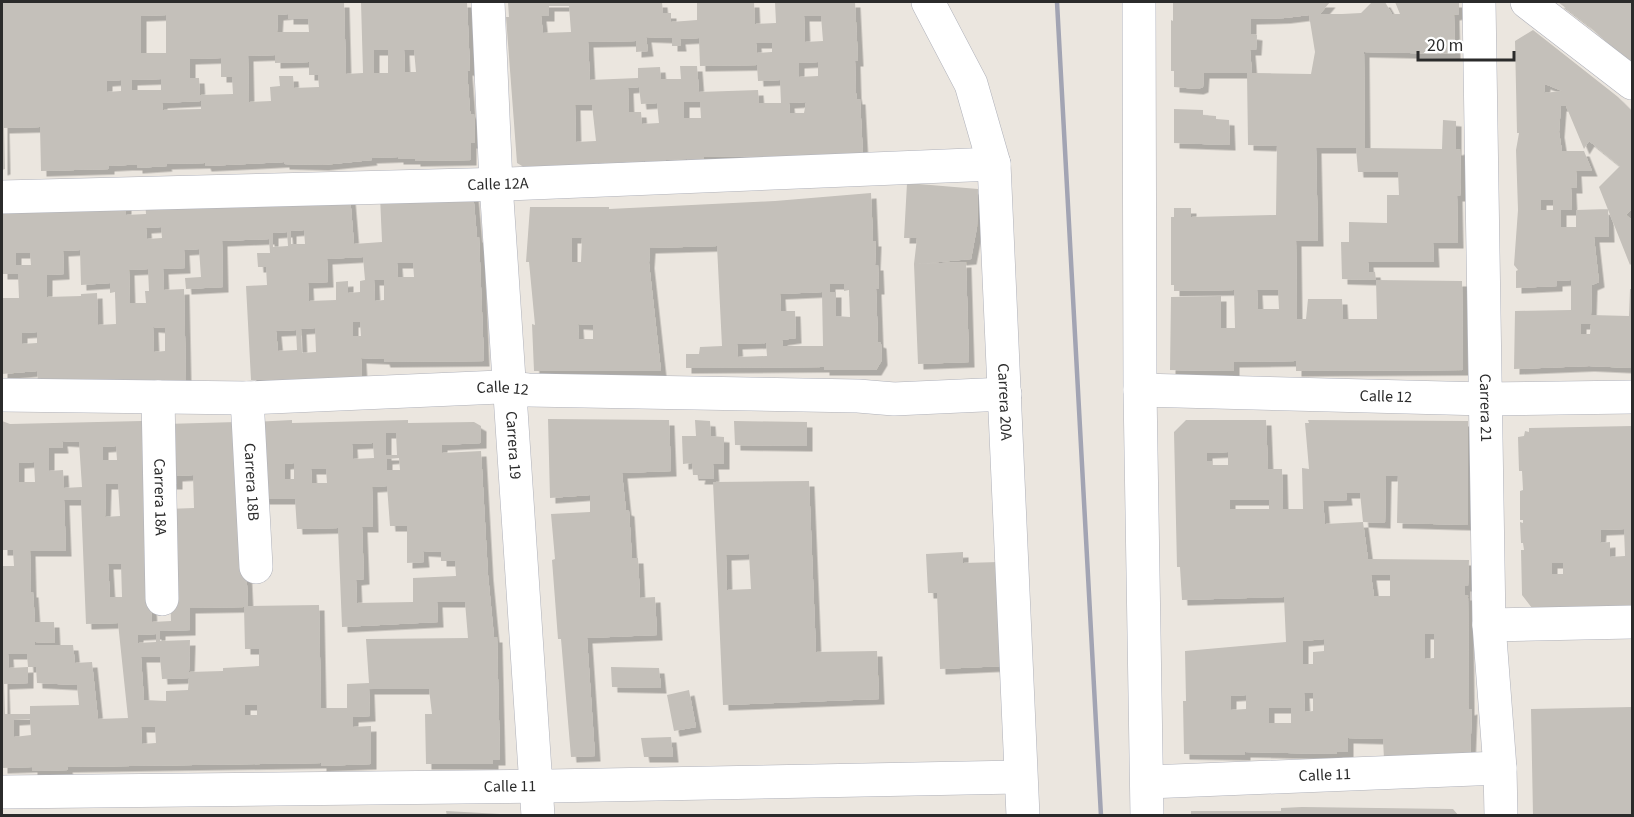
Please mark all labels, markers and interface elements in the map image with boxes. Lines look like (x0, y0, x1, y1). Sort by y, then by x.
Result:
scale bar (1418, 24, 1514, 62)
text: 20 m (1427, 33, 1463, 58)
street label: Calle 12A (467, 172, 529, 196)
street label: Carrera 20A (992, 363, 1017, 441)
street label: Carrera 21 (1474, 374, 1497, 442)
street label: Calle 12 (476, 376, 530, 401)
street label: Calle 12 (1359, 385, 1412, 408)
street label: Carrera 19 (500, 410, 527, 480)
street label: Carrera 18B (238, 442, 265, 521)
street label: Carrera 18A (148, 458, 172, 536)
street label: Calle 11 (1298, 763, 1352, 787)
street label: Calle 11 (484, 775, 536, 798)

